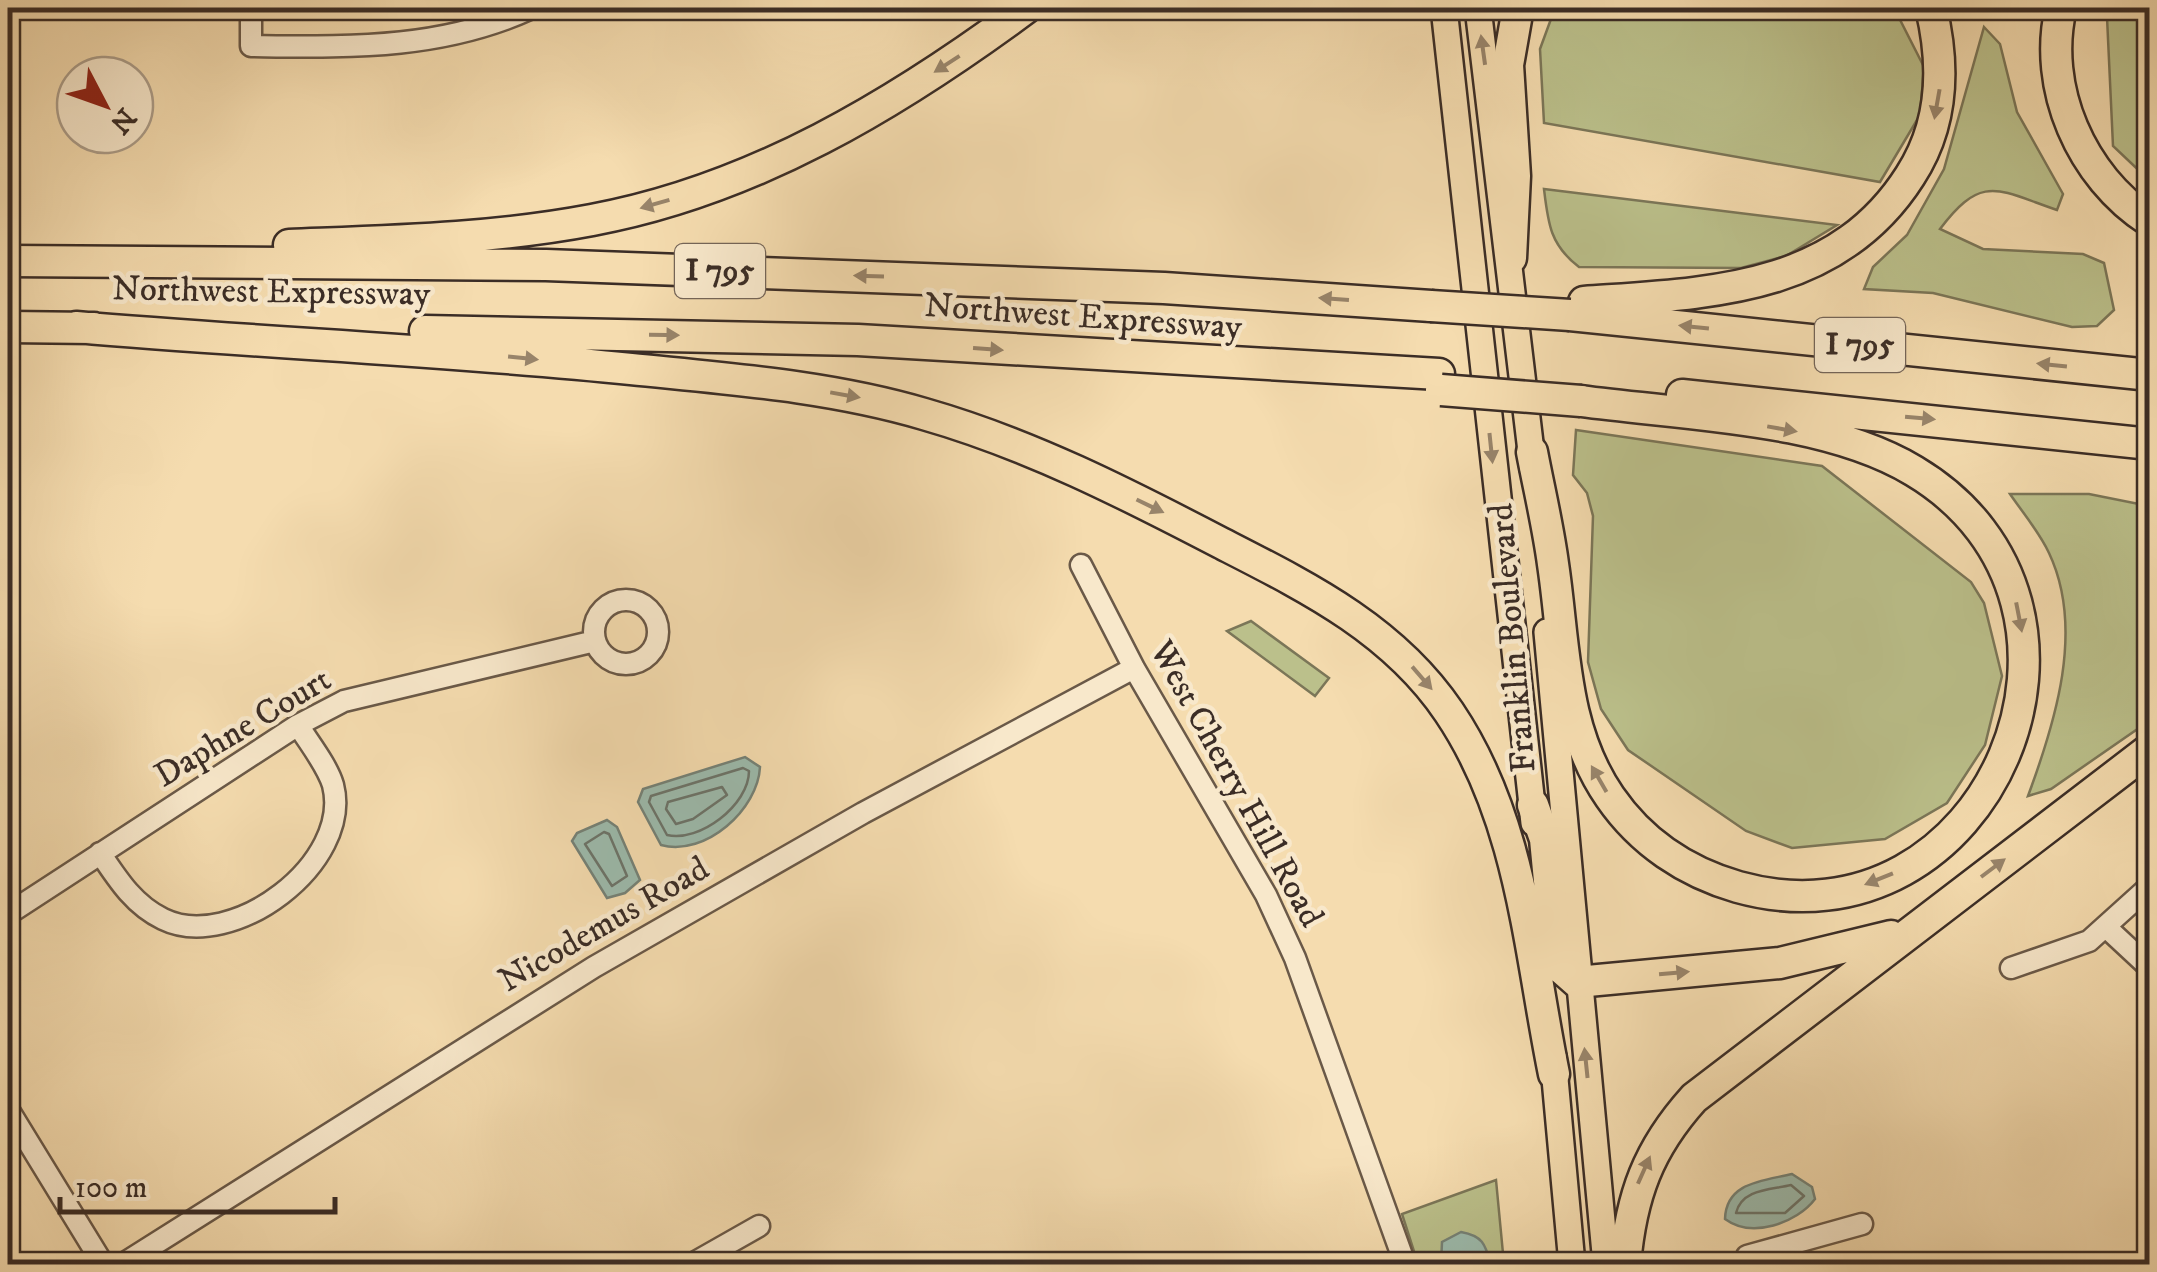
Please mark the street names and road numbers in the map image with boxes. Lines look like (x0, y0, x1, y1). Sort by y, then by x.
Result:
road number: I 795 (675, 244, 765, 298)
street label: Northwest Expressway (111, 267, 431, 317)
street label: Northwest Expressway (923, 284, 1244, 350)
road number: I 795 (1815, 318, 1905, 372)
street label: Franklin Boulevard (1479, 501, 1547, 775)
street label: West Cherry Hill Road (1138, 632, 1333, 935)
street label: Daphne Court (147, 658, 339, 798)
street label: Nicodemus Road (491, 847, 717, 1003)

